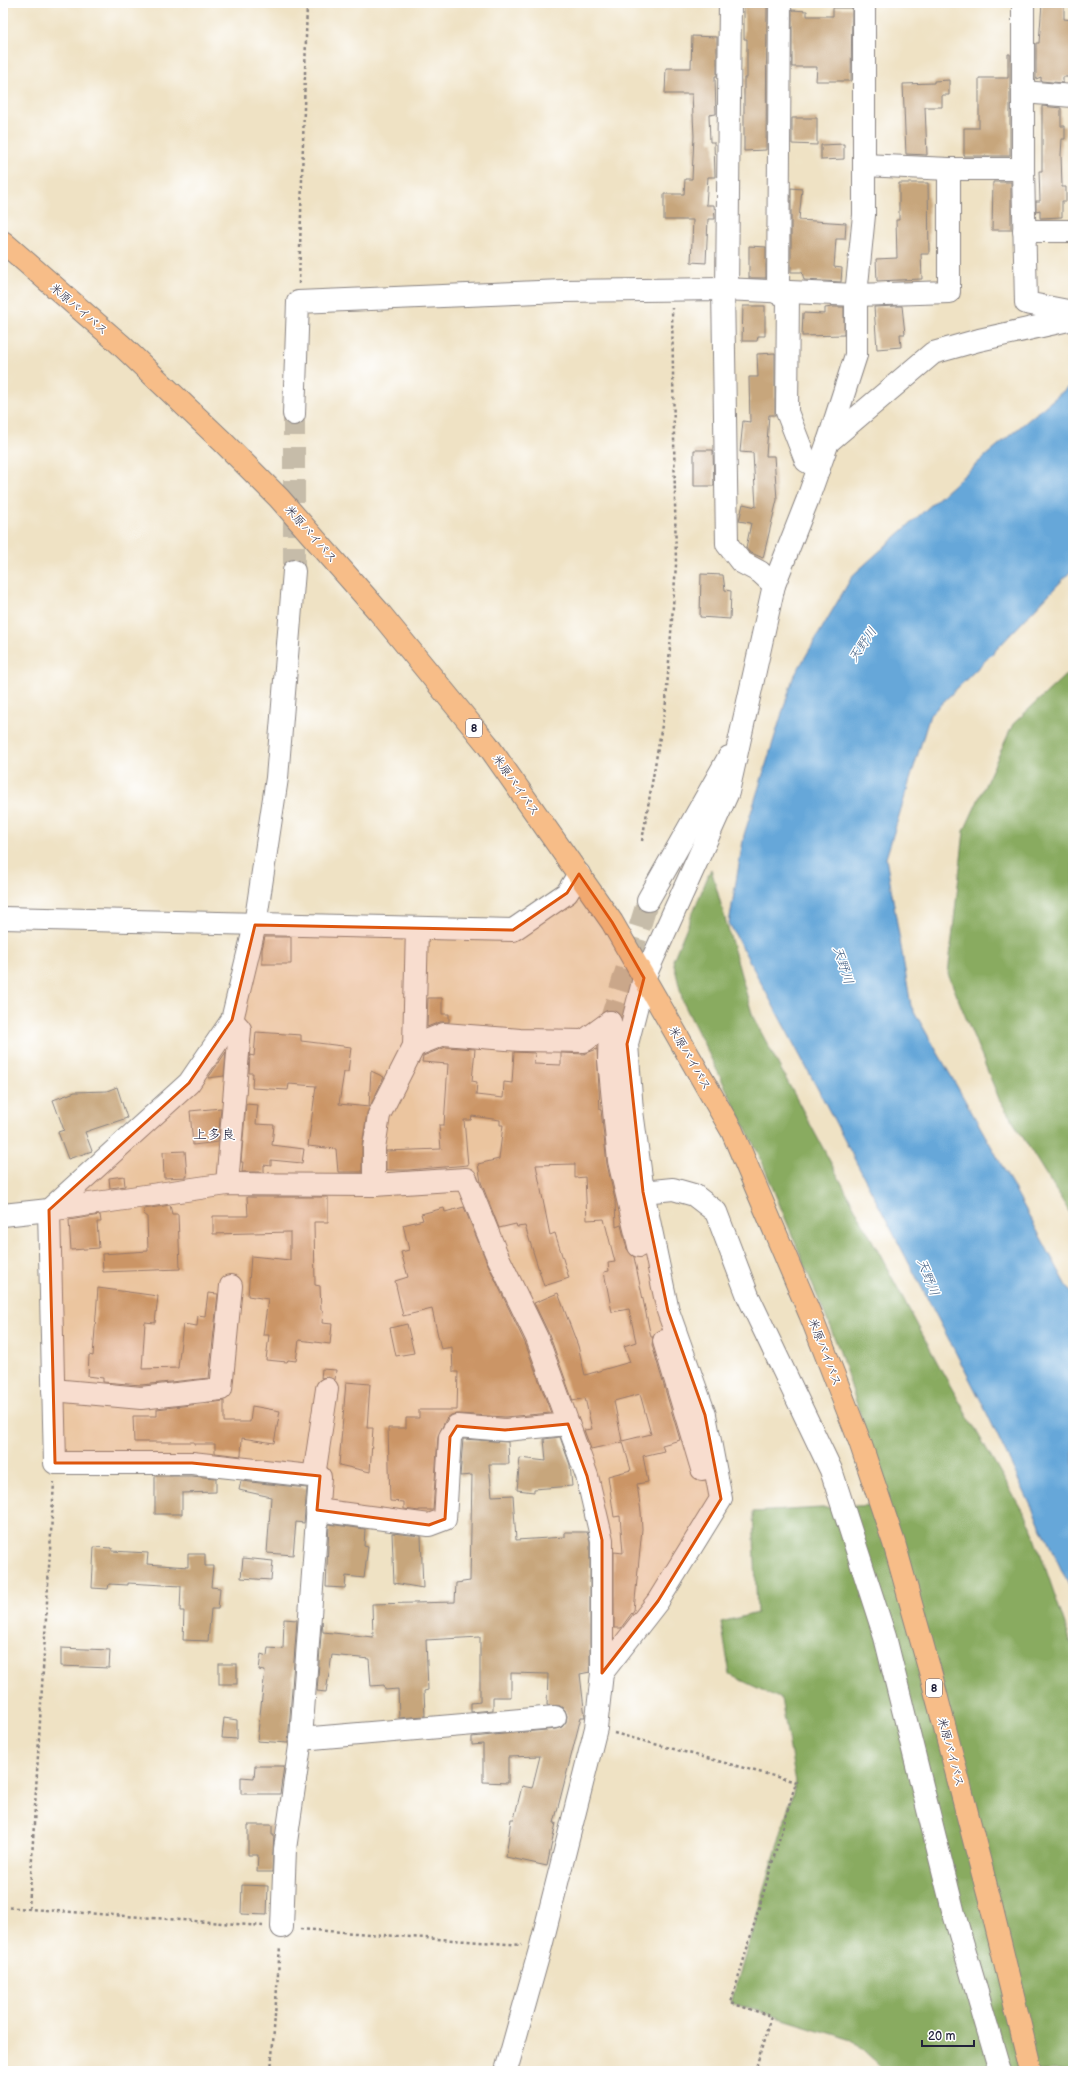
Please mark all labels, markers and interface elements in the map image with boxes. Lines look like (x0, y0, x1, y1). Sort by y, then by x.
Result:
street label: 米原バイパス (47, 280, 111, 339)
street label: 米原バイパス (281, 502, 340, 566)
water label: 天野川 (845, 624, 880, 665)
road number: 8 (466, 719, 482, 737)
street label: 米原バイパス (489, 752, 542, 819)
water label: 天野川 (829, 944, 857, 986)
street label: 米原バイパス (665, 1023, 714, 1093)
district label: 上多良 (193, 1126, 235, 1143)
water label: 天野川 (914, 1256, 943, 1298)
street label: 米原バイパス (805, 1316, 844, 1388)
road number: 8 (926, 1679, 942, 1697)
street label: 米原バイパス (934, 1716, 967, 1789)
scale bar (922, 2022, 974, 2048)
text: 20 m (928, 2029, 955, 2044)

